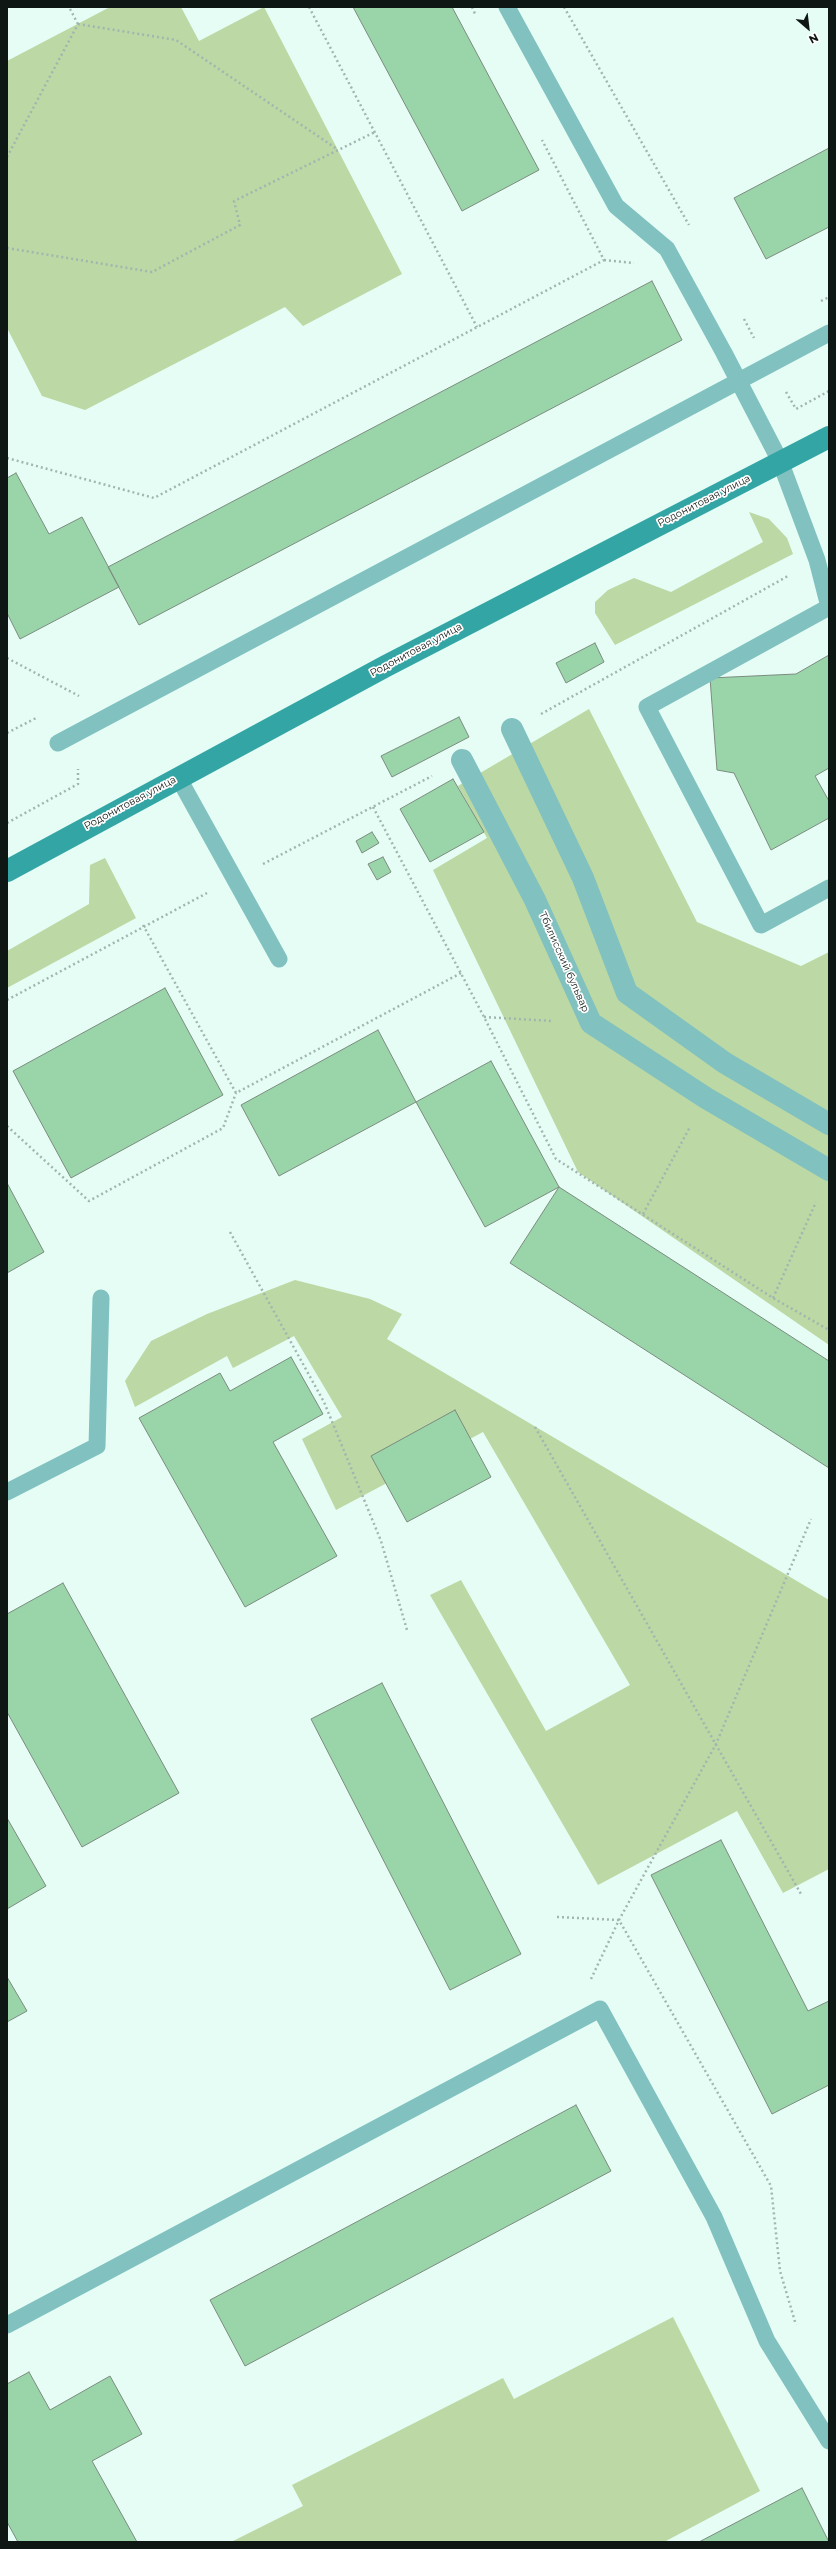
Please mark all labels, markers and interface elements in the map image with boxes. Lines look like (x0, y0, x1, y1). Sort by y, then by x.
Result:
north arrow (788, 8, 828, 48)
text: N (806, 30, 821, 47)
street label: Родонитовая улица (656, 472, 752, 530)
street label: Родонитовая улица (368, 621, 464, 679)
street label: Родонитовая улица (82, 774, 178, 832)
street label: Тбилисский бульвар (536, 910, 592, 1014)

